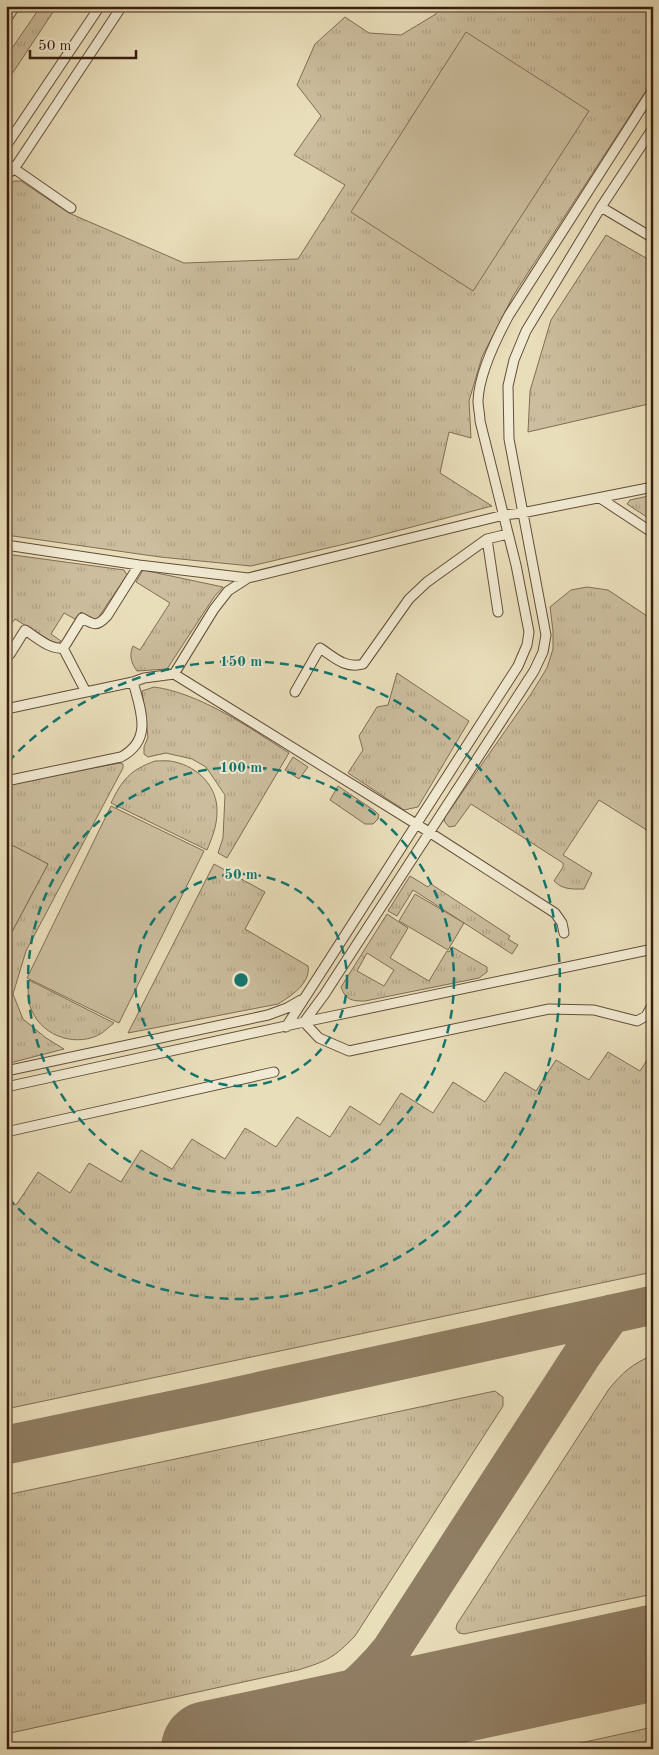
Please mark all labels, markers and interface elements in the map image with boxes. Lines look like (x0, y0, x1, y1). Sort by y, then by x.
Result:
scale bar (30, 28, 136, 60)
text: 50 m (38, 39, 72, 54)
text: 150 m (220, 655, 262, 670)
text: 100 m (220, 761, 262, 776)
text: 50 m (224, 868, 258, 883)
centre of rings (232, 971, 250, 989)

